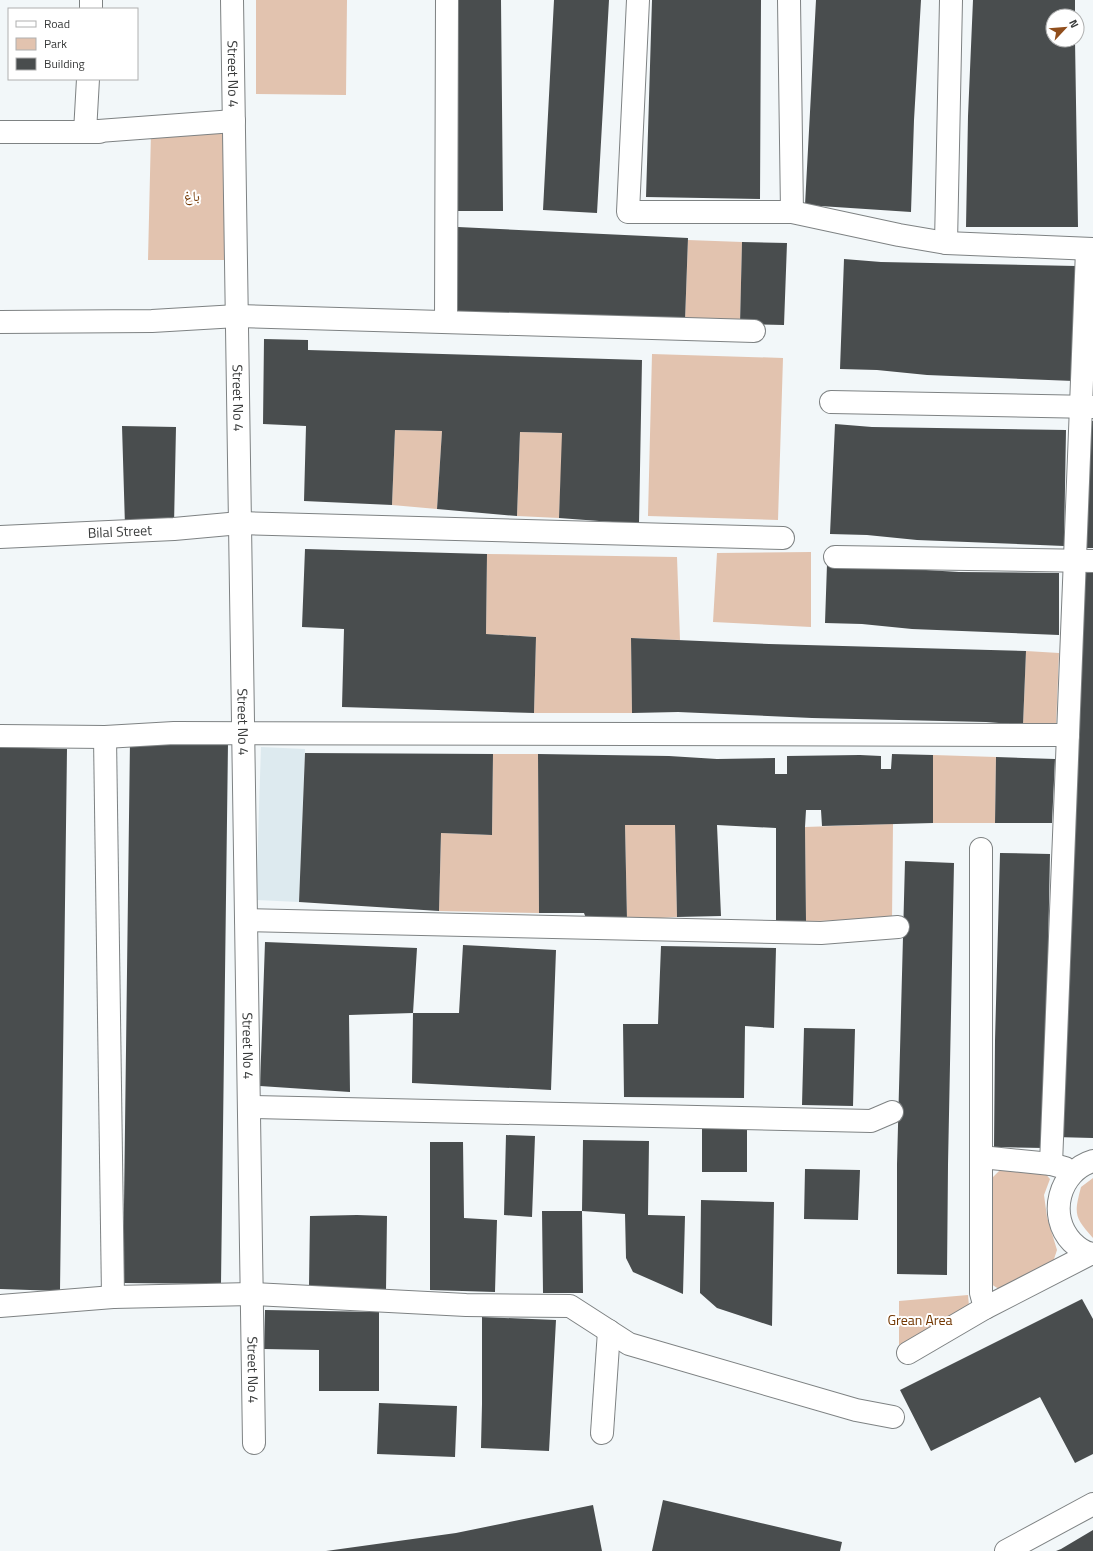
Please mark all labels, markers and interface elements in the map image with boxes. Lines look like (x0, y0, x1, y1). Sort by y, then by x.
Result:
legend (8, 8, 138, 80)
north arrow (1045, 8, 1085, 48)
text: Road (44, 14, 70, 33)
text: N (1065, 17, 1083, 31)
text: Park (44, 34, 67, 53)
street label: Street No 4 (223, 40, 245, 108)
text: Building (44, 54, 85, 73)
park label: باغ (184, 185, 200, 206)
street label: Street No 4 (228, 364, 250, 432)
street label: Bilal Street (87, 519, 153, 543)
street label: Street No 4 (232, 688, 255, 756)
street label: Street No 4 (237, 1012, 259, 1080)
park label: Grean Area (887, 1309, 953, 1330)
street label: Street No 4 (242, 1336, 264, 1404)

